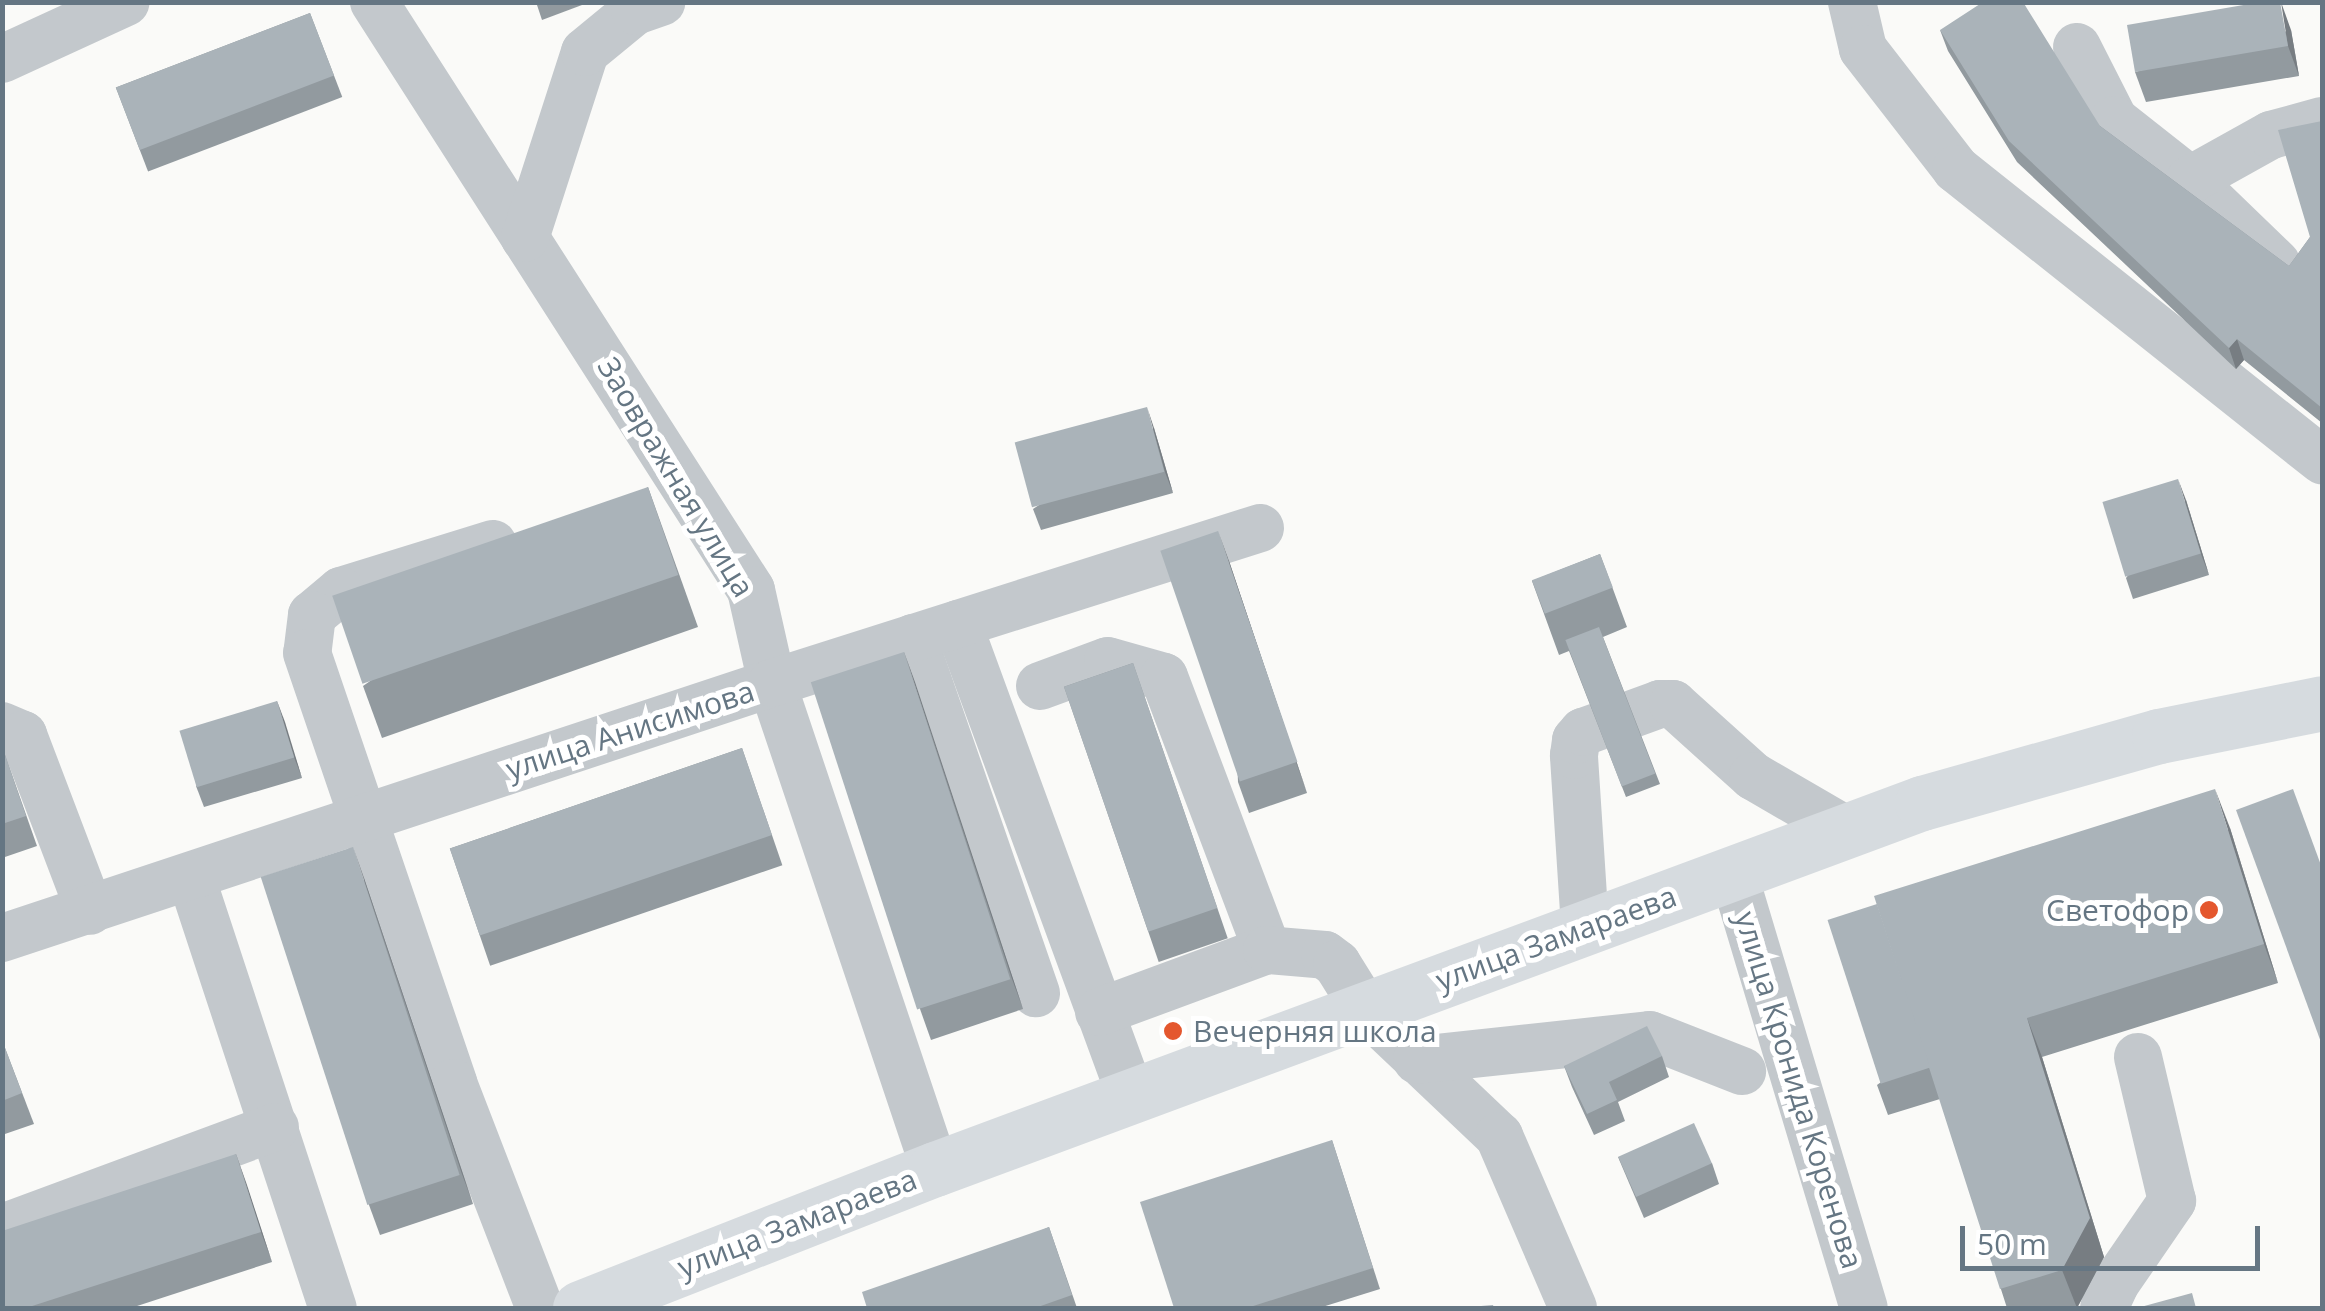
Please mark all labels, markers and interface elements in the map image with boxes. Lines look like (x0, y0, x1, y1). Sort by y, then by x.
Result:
street label: Заовражная улица (590, 351, 762, 603)
street label: улица Анисимова (501, 673, 759, 787)
street label: улица Замараева (1431, 878, 1681, 998)
place label: Светофор (2046, 892, 2189, 928)
marker: Светофор (2198, 899, 2220, 921)
street label: улица Кронида Коренова (1727, 907, 1871, 1273)
place label: Вечерняя школа (1193, 1013, 1437, 1049)
marker: Вечерняя школа (1162, 1020, 1184, 1042)
street label: улица Замараева (672, 1161, 922, 1285)
scale bar (1965, 1206, 2265, 1268)
text: 50 m (1977, 1223, 2047, 1264)

